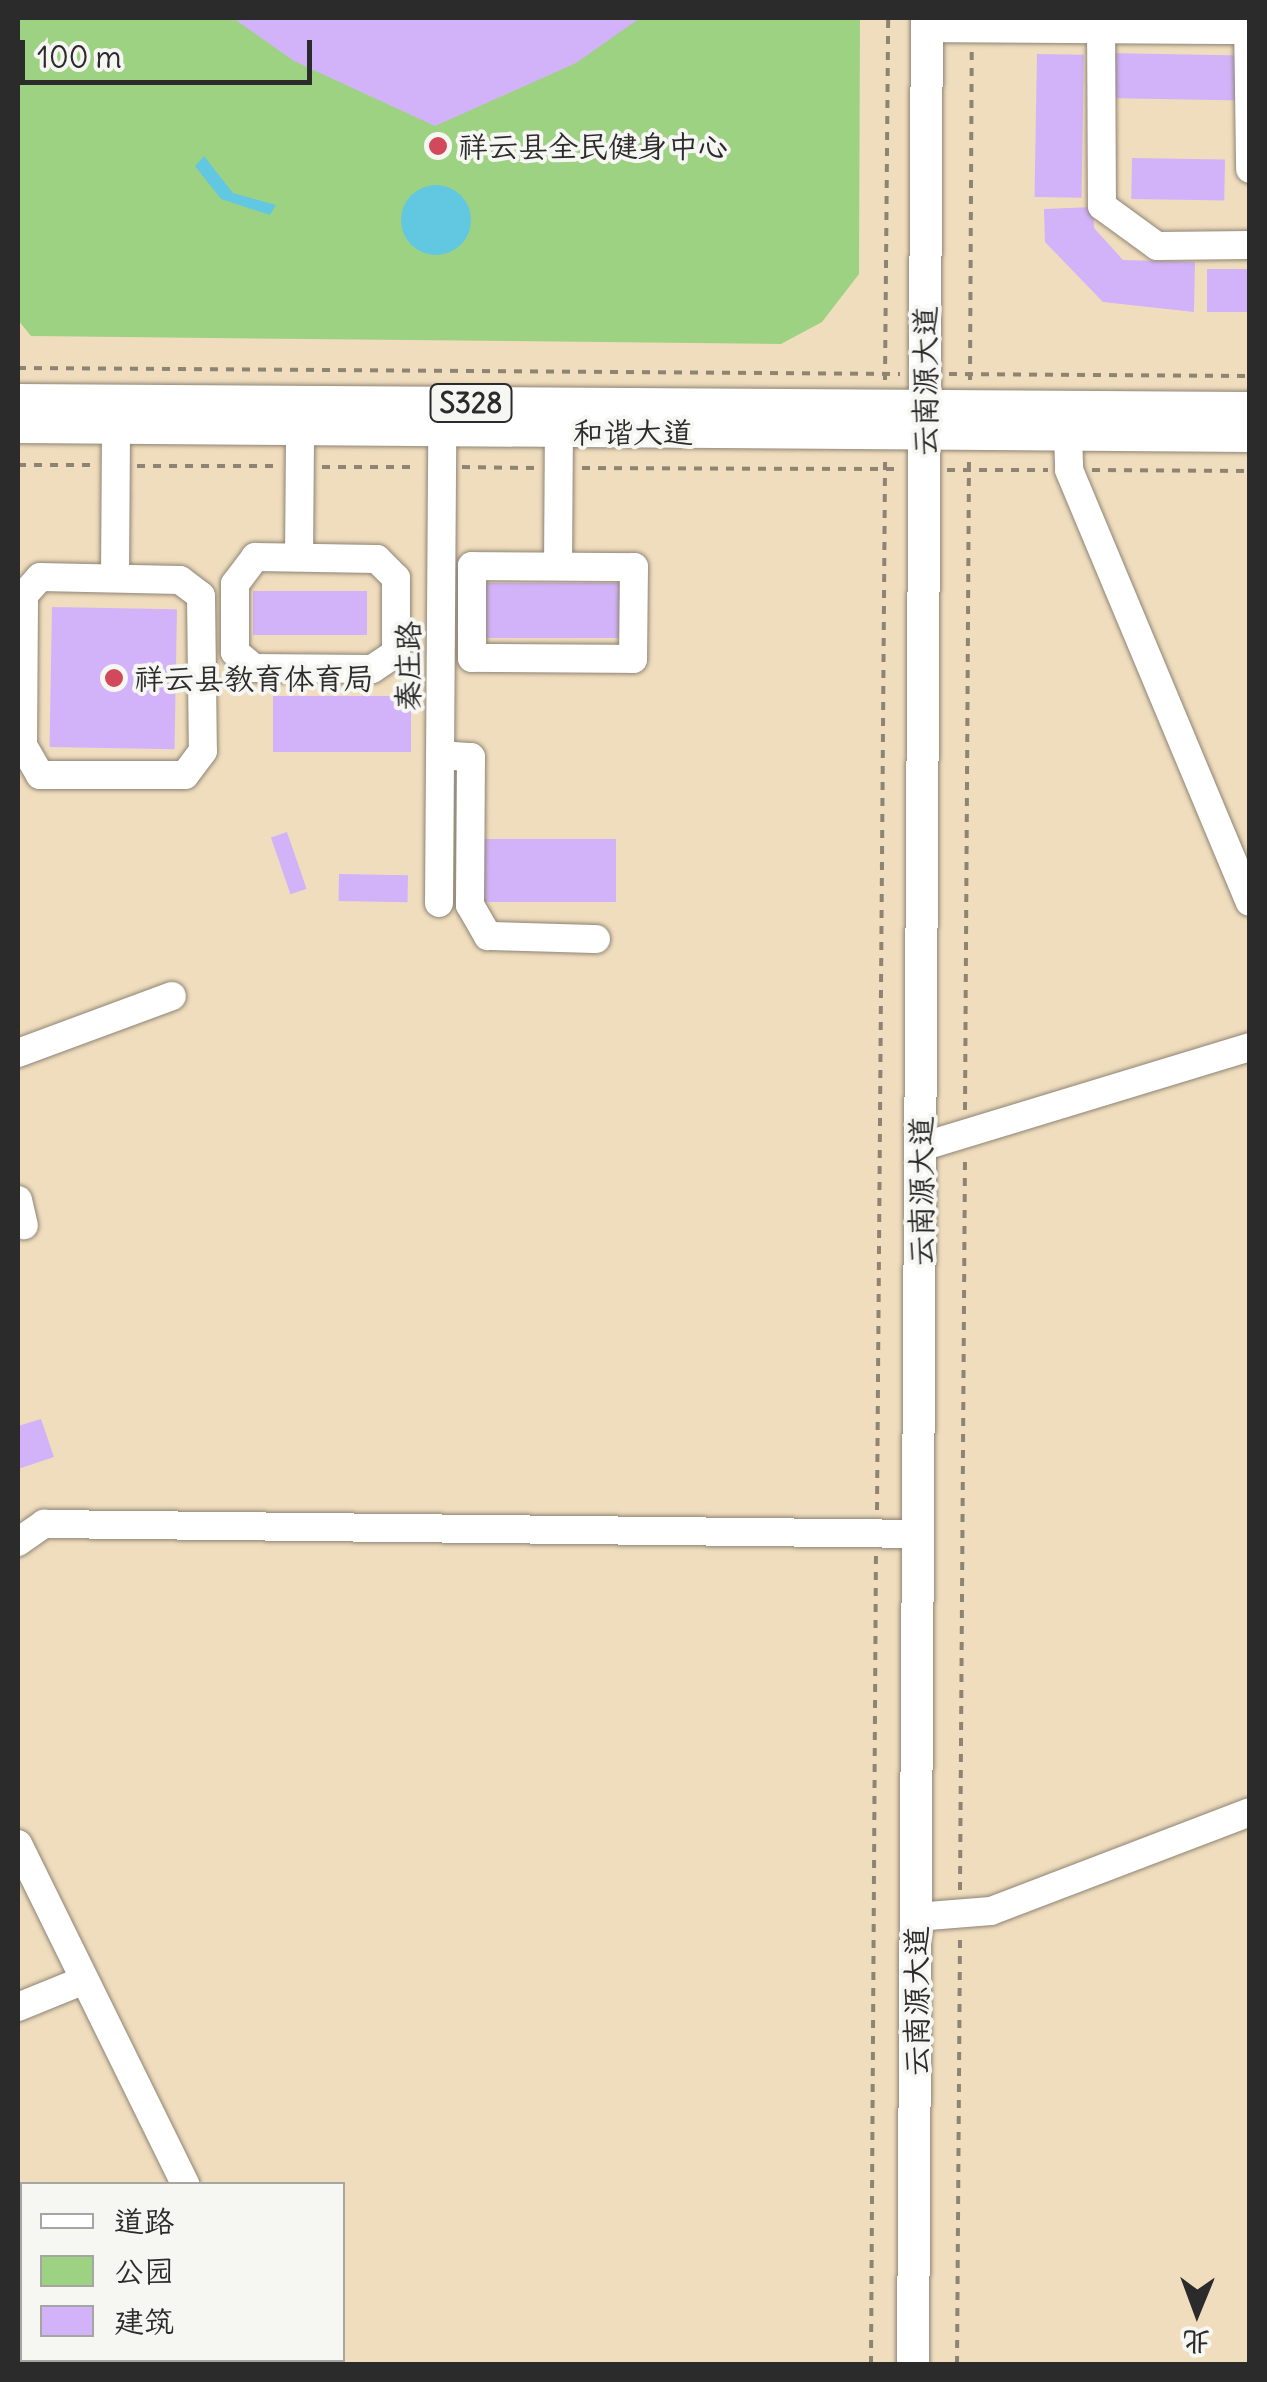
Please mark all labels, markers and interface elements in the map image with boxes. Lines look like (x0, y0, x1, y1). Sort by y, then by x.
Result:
scale bar (25, 20, 318, 82)
text: 100 m (37, 38, 122, 76)
place label: 祥云县全民健身中心 (458, 128, 728, 164)
marker: 祥云县全民健身中心 (427, 135, 449, 157)
street label: 云南源大道 (907, 306, 943, 456)
road number: S328 (428, 380, 514, 426)
street label: 和谐大道 (573, 414, 693, 450)
street label: 秦庄路 (390, 621, 426, 711)
place label: 祥云县教育体育局 (134, 660, 374, 696)
marker: 祥云县教育体育局 (103, 667, 125, 689)
street label: 云南源大道 (903, 1116, 939, 1266)
street label: 云南源大道 (898, 1926, 934, 2076)
legend (20, 2182, 345, 2362)
text: 道路 (114, 2202, 174, 2240)
text: 公园 (114, 2252, 174, 2290)
north arrow (1147, 2262, 1247, 2362)
text: 建筑 (114, 2302, 174, 2340)
text: 北 (1182, 2324, 1211, 2360)

